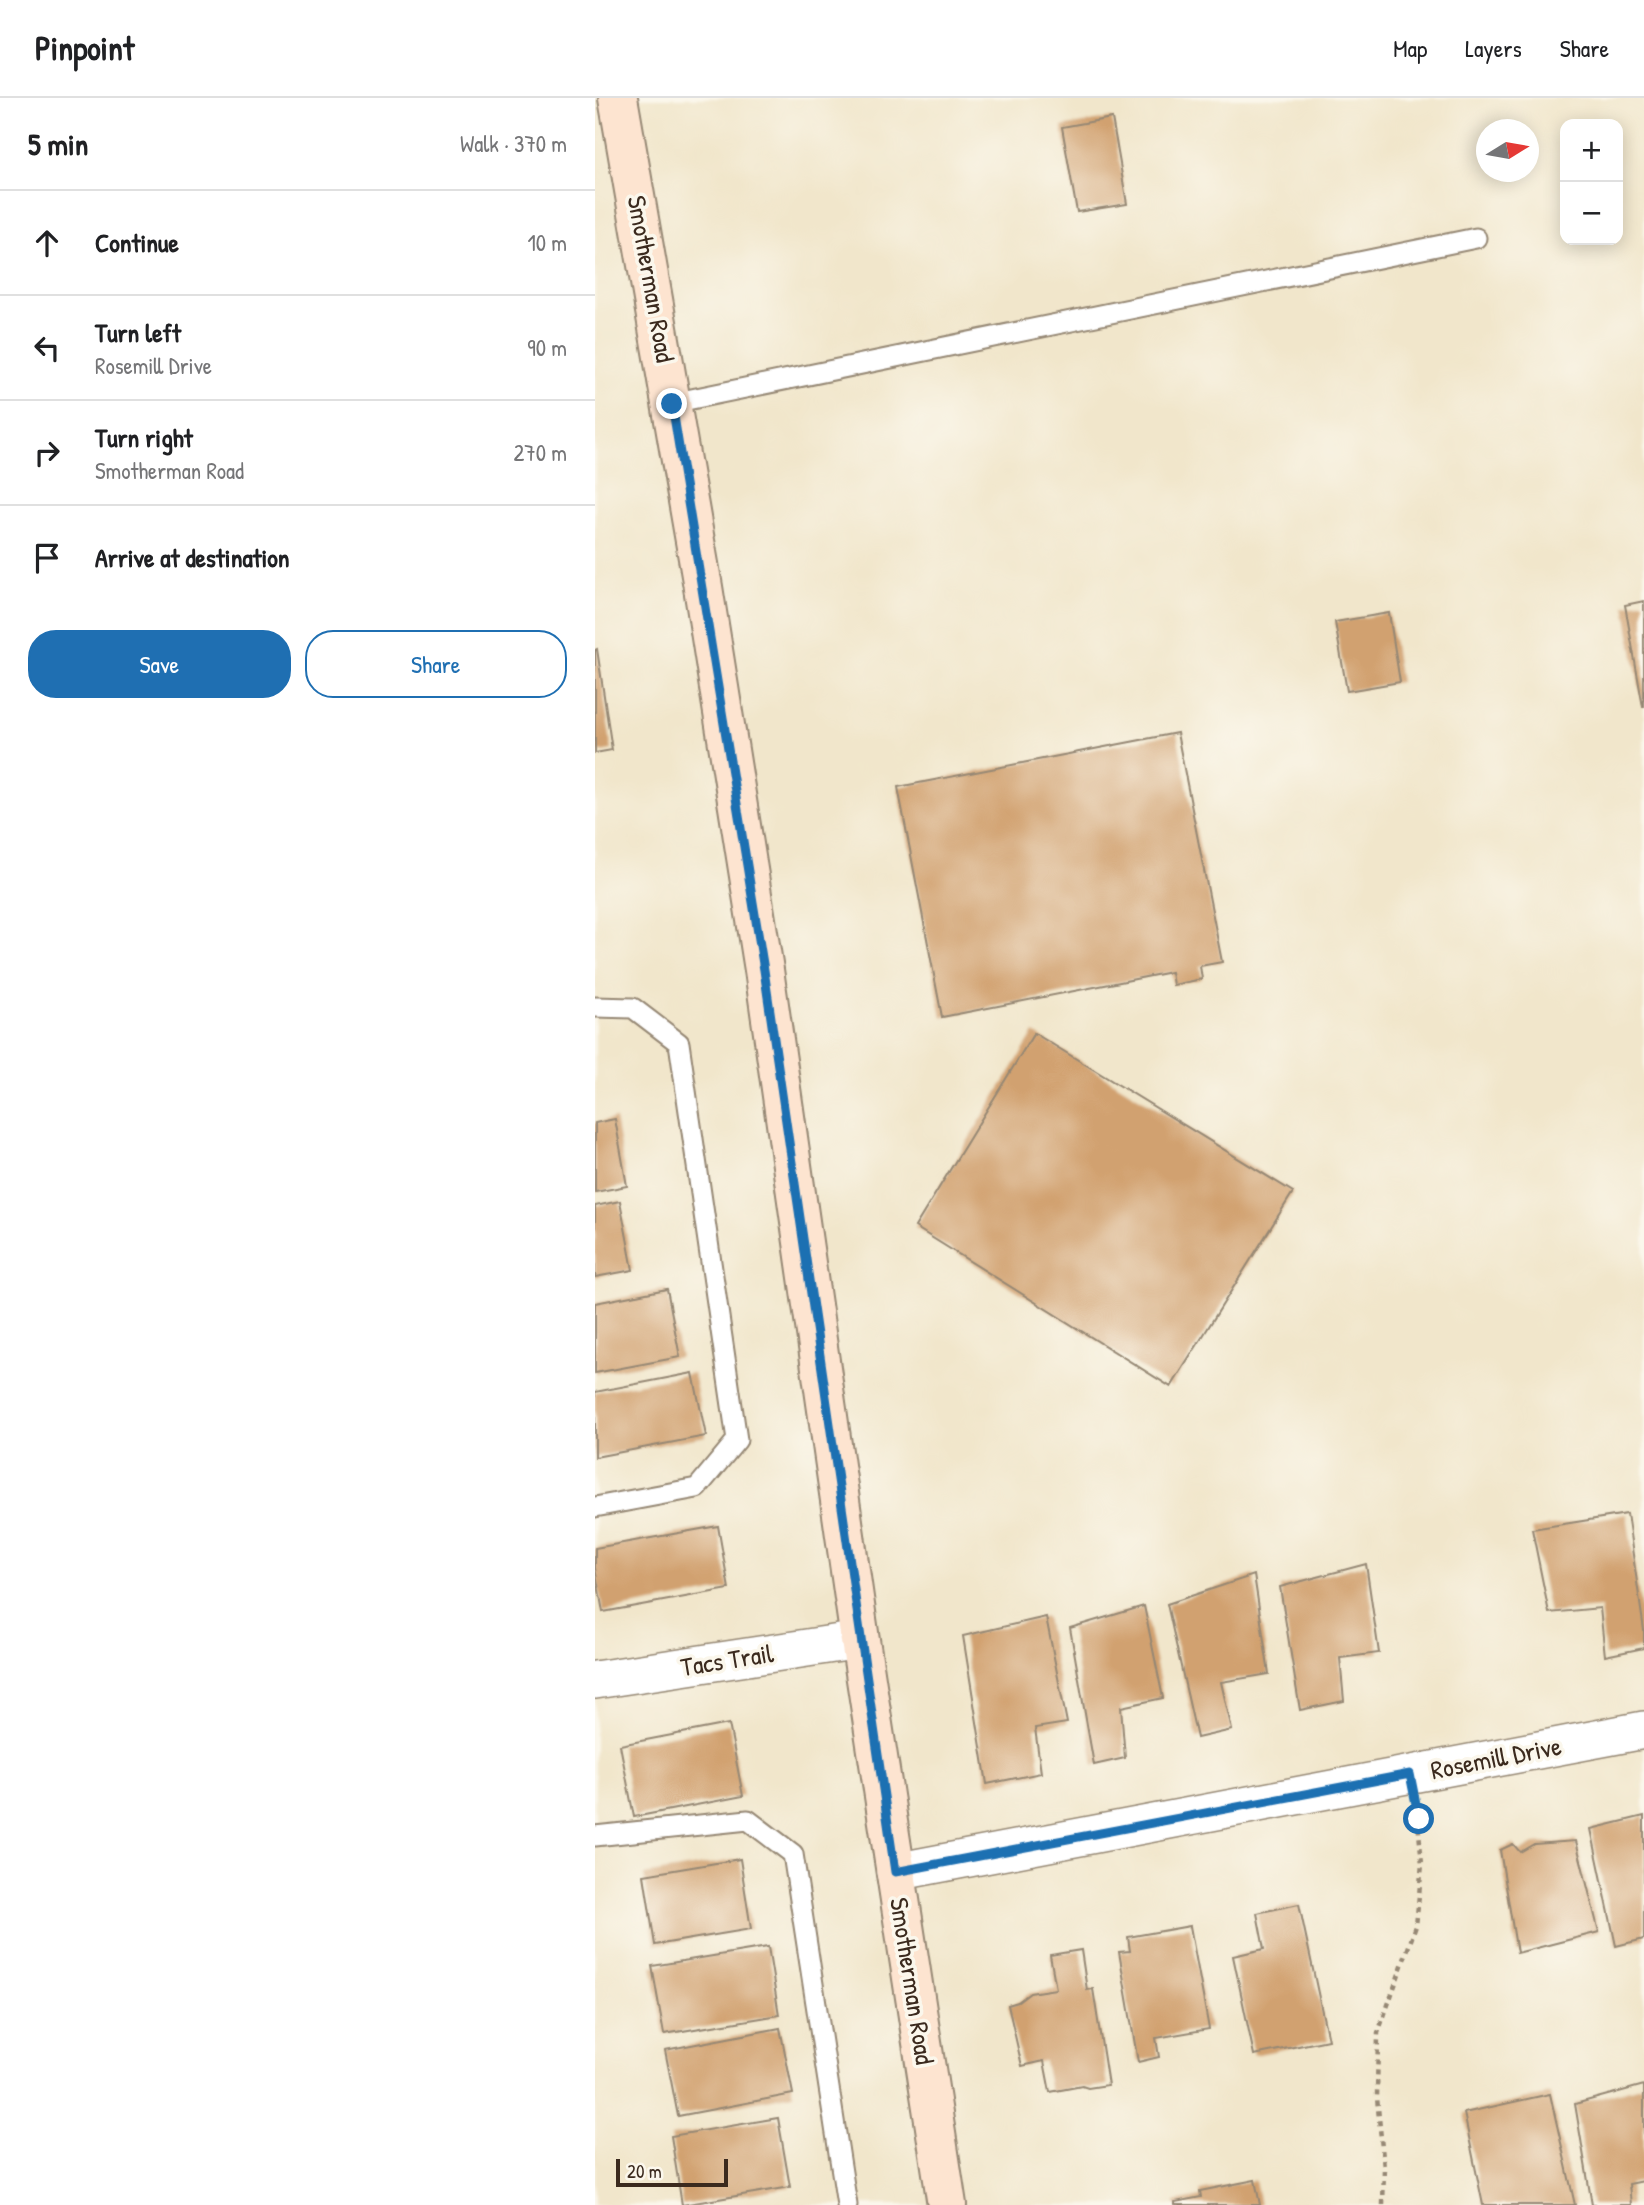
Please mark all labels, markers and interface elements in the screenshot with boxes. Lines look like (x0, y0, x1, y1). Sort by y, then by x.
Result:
text: Pinpoint (35, 26, 134, 70)
text: Map (1393, 32, 1427, 64)
text: Layers (1465, 32, 1522, 64)
text: Share (1560, 32, 1609, 64)
north arrow (1476, 119, 1539, 182)
map controls (1560, 119, 1623, 245)
button: + (1560, 119, 1623, 182)
text: 5 min (28, 124, 88, 164)
text: Walk · 370 m (460, 128, 567, 159)
button: − (1560, 182, 1623, 245)
street label: Smotherman Road (620, 193, 683, 365)
icon: ahead (28, 224, 66, 262)
text: Continue (95, 225, 179, 260)
text: 10 m (527, 227, 567, 258)
text: Turn left (95, 315, 181, 350)
icon: left (28, 329, 66, 367)
text: 90 m (527, 332, 567, 363)
text: Rosemill Drive (95, 350, 212, 381)
route end (656, 388, 687, 419)
text: Turn right (95, 420, 193, 455)
icon: right (28, 434, 66, 472)
text: 270 m (514, 437, 567, 468)
text: Smotherman Road (95, 455, 244, 486)
icon: arrive (28, 539, 66, 577)
text: Arrive at destination (95, 540, 290, 575)
button: Save (28, 630, 291, 698)
button: Share (305, 630, 567, 698)
street label: Tacs Trail (678, 1635, 776, 1684)
street label: Rosemill Drive (1428, 1728, 1564, 1787)
route start (1403, 1803, 1434, 1834)
street label: Smotherman Road (882, 1895, 943, 2067)
scale bar (616, 2156, 728, 2188)
text: 20 m (627, 2158, 662, 2184)

